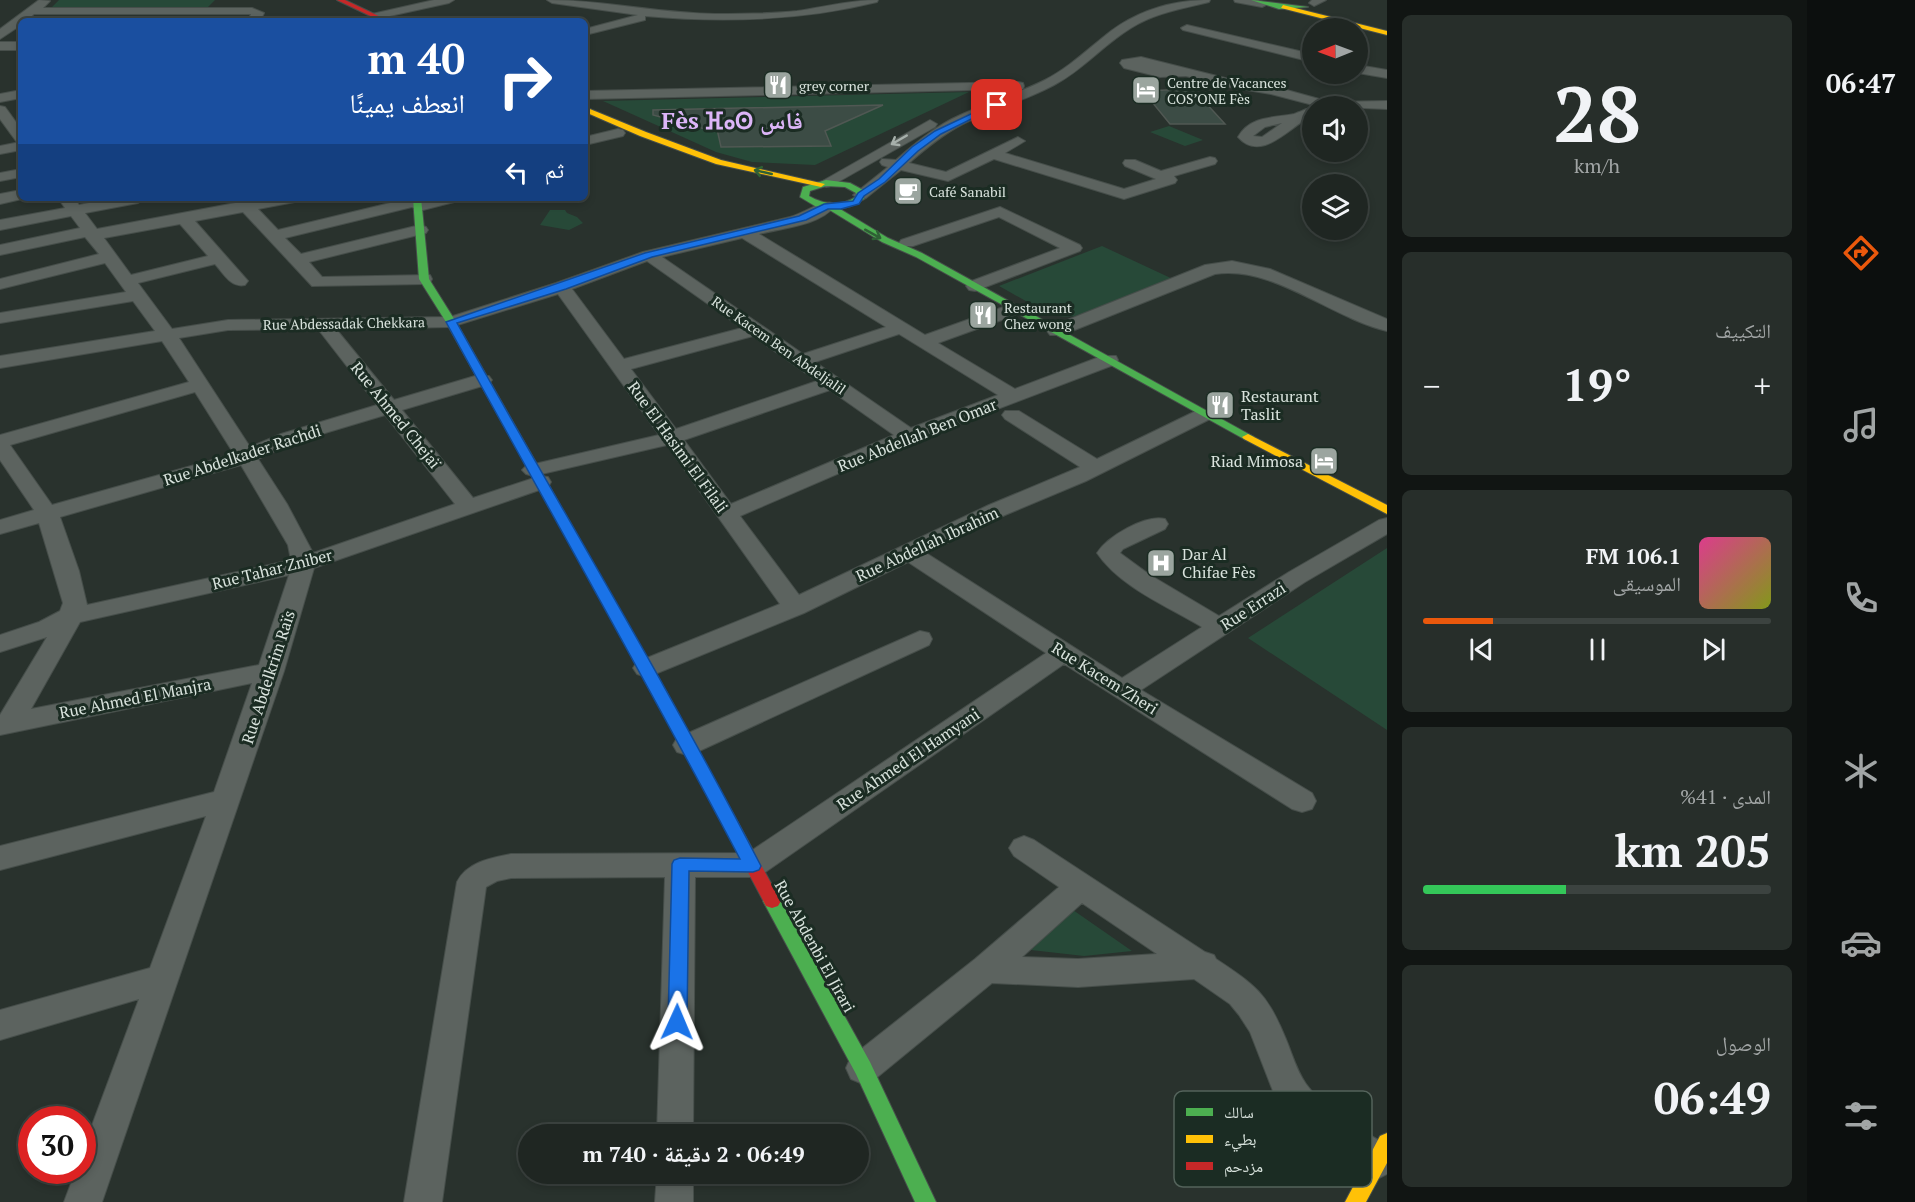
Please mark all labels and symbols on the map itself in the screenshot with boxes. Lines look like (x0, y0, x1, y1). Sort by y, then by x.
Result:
north arrow (1302, 18, 1368, 84)
restaurant icon: grey corner (762, 69, 794, 101)
place label: Centre de Vacances COS’ONE Fès (1167, 73, 1287, 108)
hotel icon: Centre de Vacances COS’ONE Fès (1130, 74, 1162, 106)
place label: grey corner (799, 76, 870, 95)
pin (971, 79, 1022, 130)
district label: Fès ⴼⴰⵙ فاس (661, 104, 803, 136)
one-way arrow (891, 135, 908, 147)
one-way arrow (754, 166, 773, 178)
cafe icon: Café Sanabil (892, 175, 924, 207)
place label: Café Sanabil (929, 182, 1006, 201)
one-way arrow (864, 229, 882, 240)
street label: Rue Kacem Ben Abdeljalil (708, 292, 850, 398)
place label: Restaurant Chez wong (1004, 298, 1073, 333)
restaurant icon: Restaurant Chez wong (967, 299, 999, 331)
street label: Rue Abdessadak Chekkara (263, 312, 425, 334)
street label: Rue Ahmed Chejaï (346, 357, 447, 474)
street label: Rue El Hasimi El Filali (623, 377, 733, 517)
place label: Restaurant Taslit (1241, 385, 1319, 425)
restaurant icon: Restaurant Taslit (1204, 389, 1236, 421)
street label: Rue Abdellah Ben Omar (834, 393, 1001, 477)
street label: Rue Abdelkader Rachdi (160, 419, 324, 491)
hotel icon: Riad Mimosa (1308, 445, 1340, 477)
place label: Riad Mimosa (1211, 450, 1303, 472)
street label: Rue Abdellah Ibrahim (852, 501, 1002, 587)
street label: Rue Tahar Zniber (210, 543, 335, 595)
place label: Dar Al Chifae Fès (1182, 543, 1256, 583)
hospital icon: Dar Al Chifae Fès (1145, 547, 1177, 579)
street label: Rue Errazi (1216, 577, 1290, 635)
street label: Rue Abdelkrim Raïs (236, 607, 300, 747)
street label: Rue Kacem Zheri (1048, 637, 1162, 719)
street label: Rue Ahmed El Manjra (57, 672, 213, 724)
street label: Rue Ahmed El Hamyani (832, 703, 984, 815)
street label: Rue Abdenbi El Jirari (770, 876, 861, 1016)
position arrow (645, 990, 709, 1054)
legend (1174, 1091, 1372, 1187)
text: سالك (1224, 1101, 1254, 1123)
speed limit sign: 30 (18, 1106, 96, 1184)
text: بطيء (1224, 1128, 1256, 1152)
text: مزدحم (1224, 1155, 1263, 1177)

